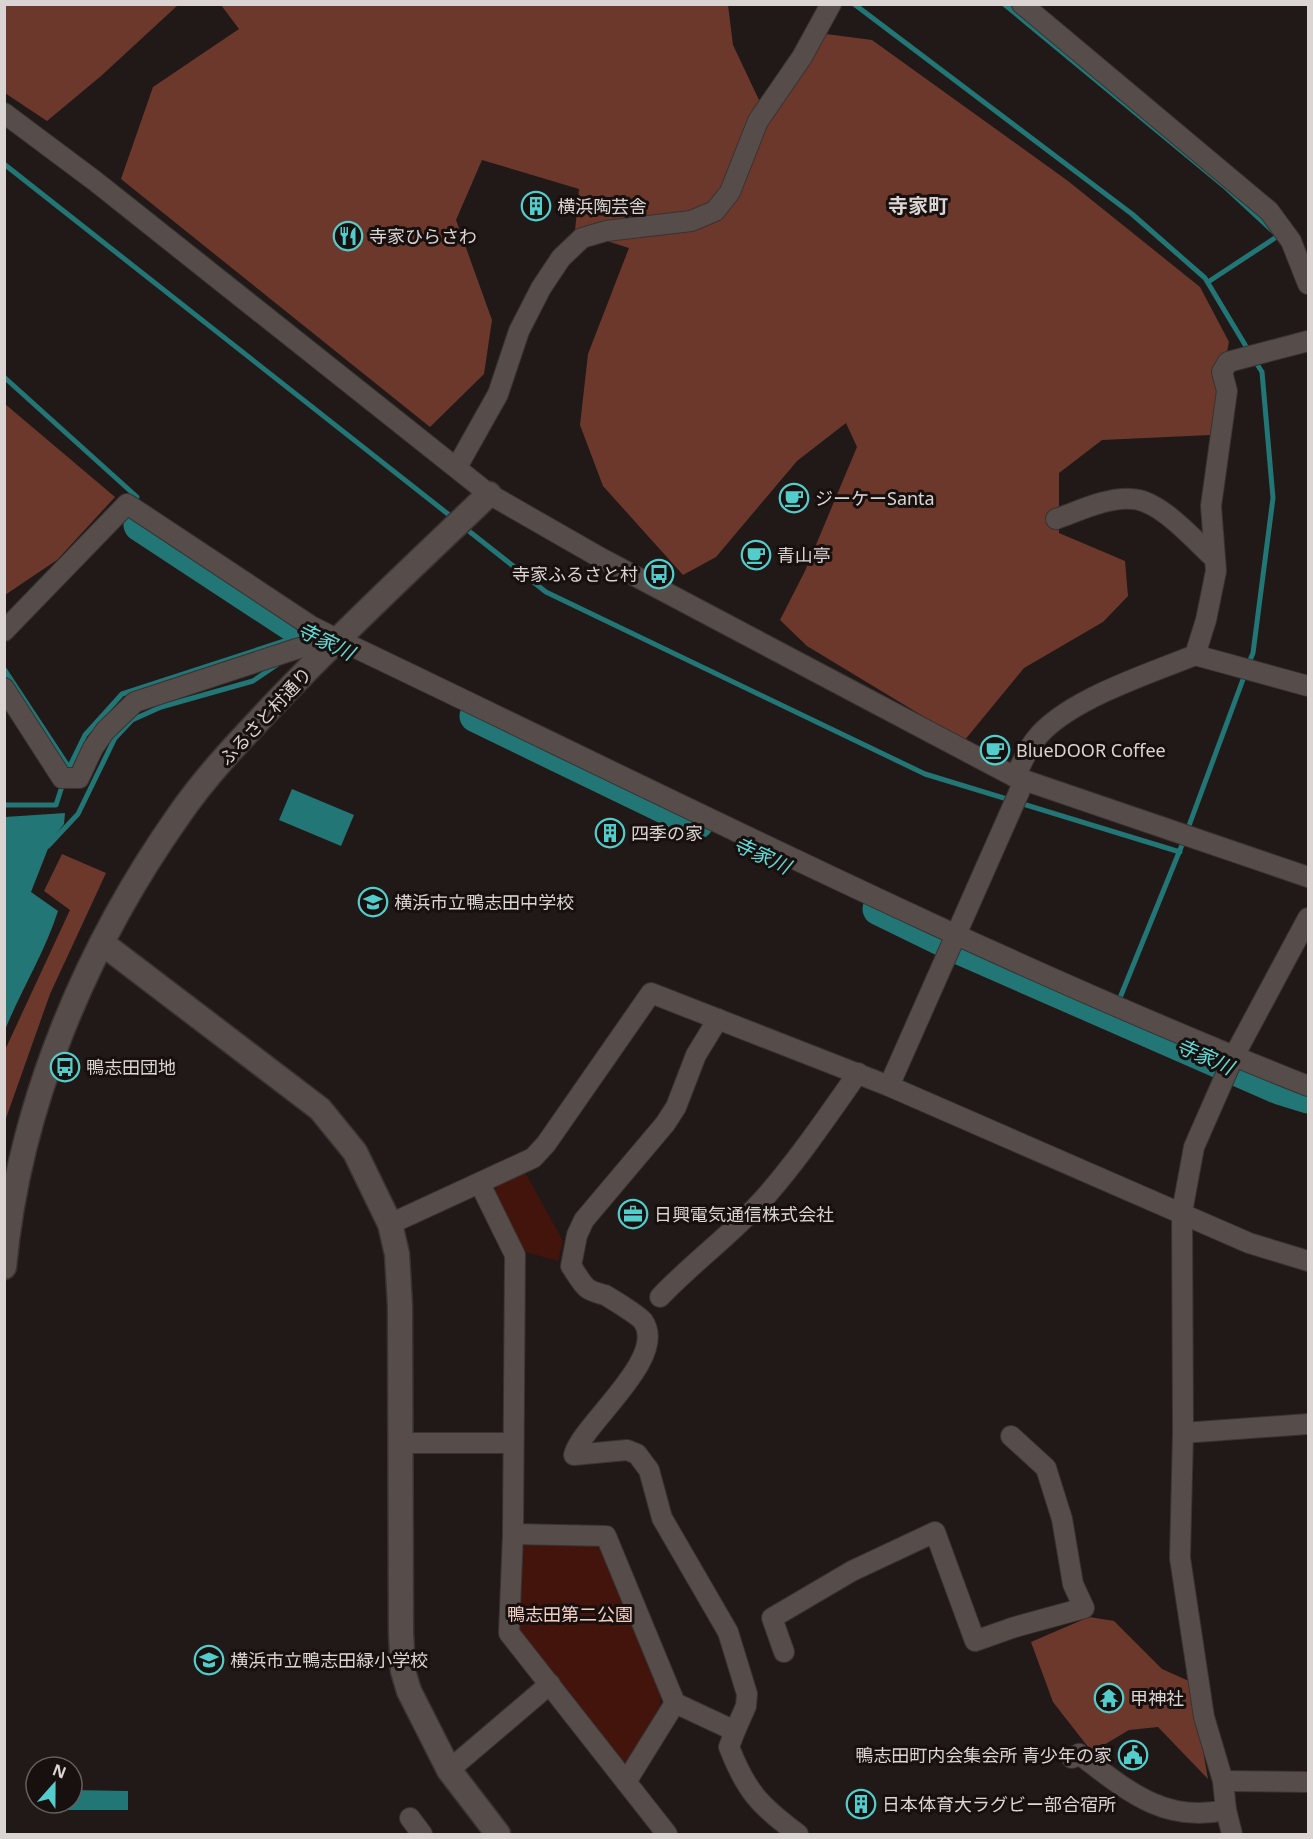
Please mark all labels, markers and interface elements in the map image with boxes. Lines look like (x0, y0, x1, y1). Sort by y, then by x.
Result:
building icon: 横浜陶芸舎 (520, 190, 552, 222)
district label: 寺家町 (888, 192, 948, 219)
place label: 横浜陶芸舎 (557, 194, 647, 218)
restaurant icon: 寺家ひらさわ (332, 220, 364, 252)
place label: 寺家ひらさわ (369, 224, 477, 248)
cafe icon: ジーケーSanta (778, 482, 810, 514)
place label: ジーケーSanta (815, 486, 935, 510)
cafe icon: 青山亭 (740, 539, 772, 571)
place label: 青山亭 (777, 543, 831, 567)
bus stop icon: 寺家ふるさと村 (643, 558, 675, 590)
place label: 寺家ふるさと村 (512, 562, 638, 586)
water label: 寺家川 (293, 616, 361, 667)
street label: ふるさと村通り (213, 662, 317, 770)
cafe icon: BlueDOOR Coffee (979, 734, 1011, 766)
place label: BlueDOOR Coffee (1016, 738, 1166, 762)
building icon: 四季の家 (594, 817, 626, 849)
place label: 四季の家 (631, 821, 703, 845)
water label: 寺家川 (729, 830, 797, 881)
school or university icon: 横浜市立鴨志田中学校 (357, 886, 389, 918)
place label: 横浜市立鴨志田中学校 (394, 890, 574, 914)
water label: 寺家川 (1172, 1031, 1240, 1081)
bus stop icon: 鴨志田団地 (49, 1051, 81, 1083)
place label: 鴨志田団地 (86, 1055, 176, 1079)
office icon: 日興電気通信株式会社 (617, 1198, 649, 1230)
place label: 日興電気通信株式会社 (654, 1202, 834, 1226)
park label: 鴨志田第二公園 (507, 1602, 633, 1626)
school or university icon: 横浜市立鴨志田緑小学校 (193, 1644, 225, 1676)
place label: 横浜市立鴨志田緑小学校 (230, 1648, 428, 1672)
temple icon: 甲神社 (1093, 1682, 1125, 1714)
place label: 甲神社 (1130, 1686, 1184, 1710)
public building icon: 鴨志田町内会集会所 青少年の家 (1117, 1739, 1149, 1771)
place label: 鴨志田町内会集会所 青少年の家 (855, 1743, 1112, 1767)
north arrow (24, 1755, 84, 1815)
text: N (49, 1758, 69, 1784)
building icon: 日本体育大ラグビー部合宿所 (845, 1788, 877, 1820)
place label: 日本体育大ラグビー部合宿所 (882, 1792, 1116, 1816)

